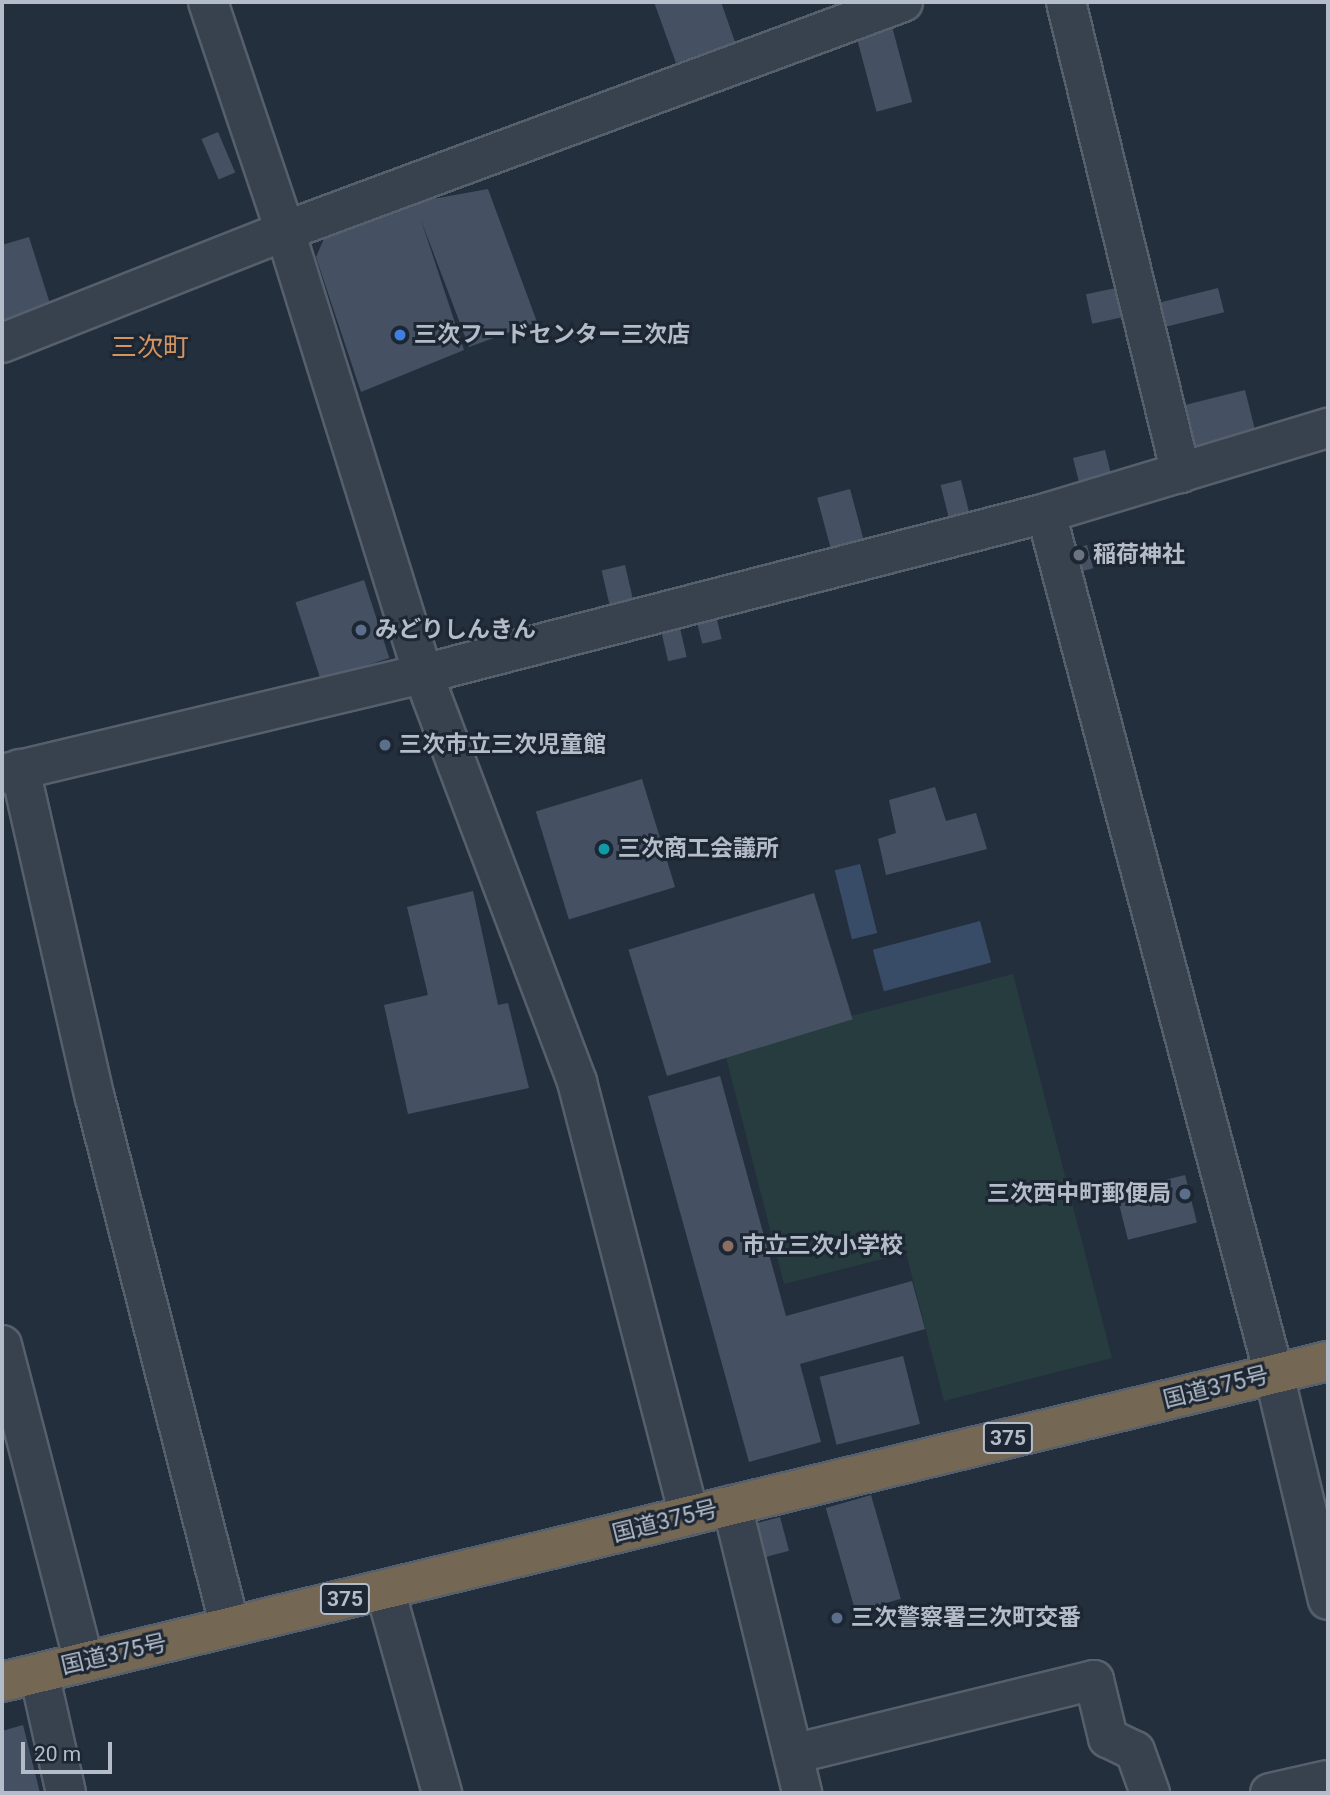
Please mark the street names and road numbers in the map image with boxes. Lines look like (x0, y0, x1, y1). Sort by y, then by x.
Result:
street label: 国道375号 (1160, 1362, 1272, 1414)
road number: 375 (982, 1420, 1034, 1456)
street label: 国道375号 (609, 1496, 721, 1548)
road number: 375 (319, 1582, 371, 1616)
street label: 国道375号 (58, 1629, 170, 1681)

